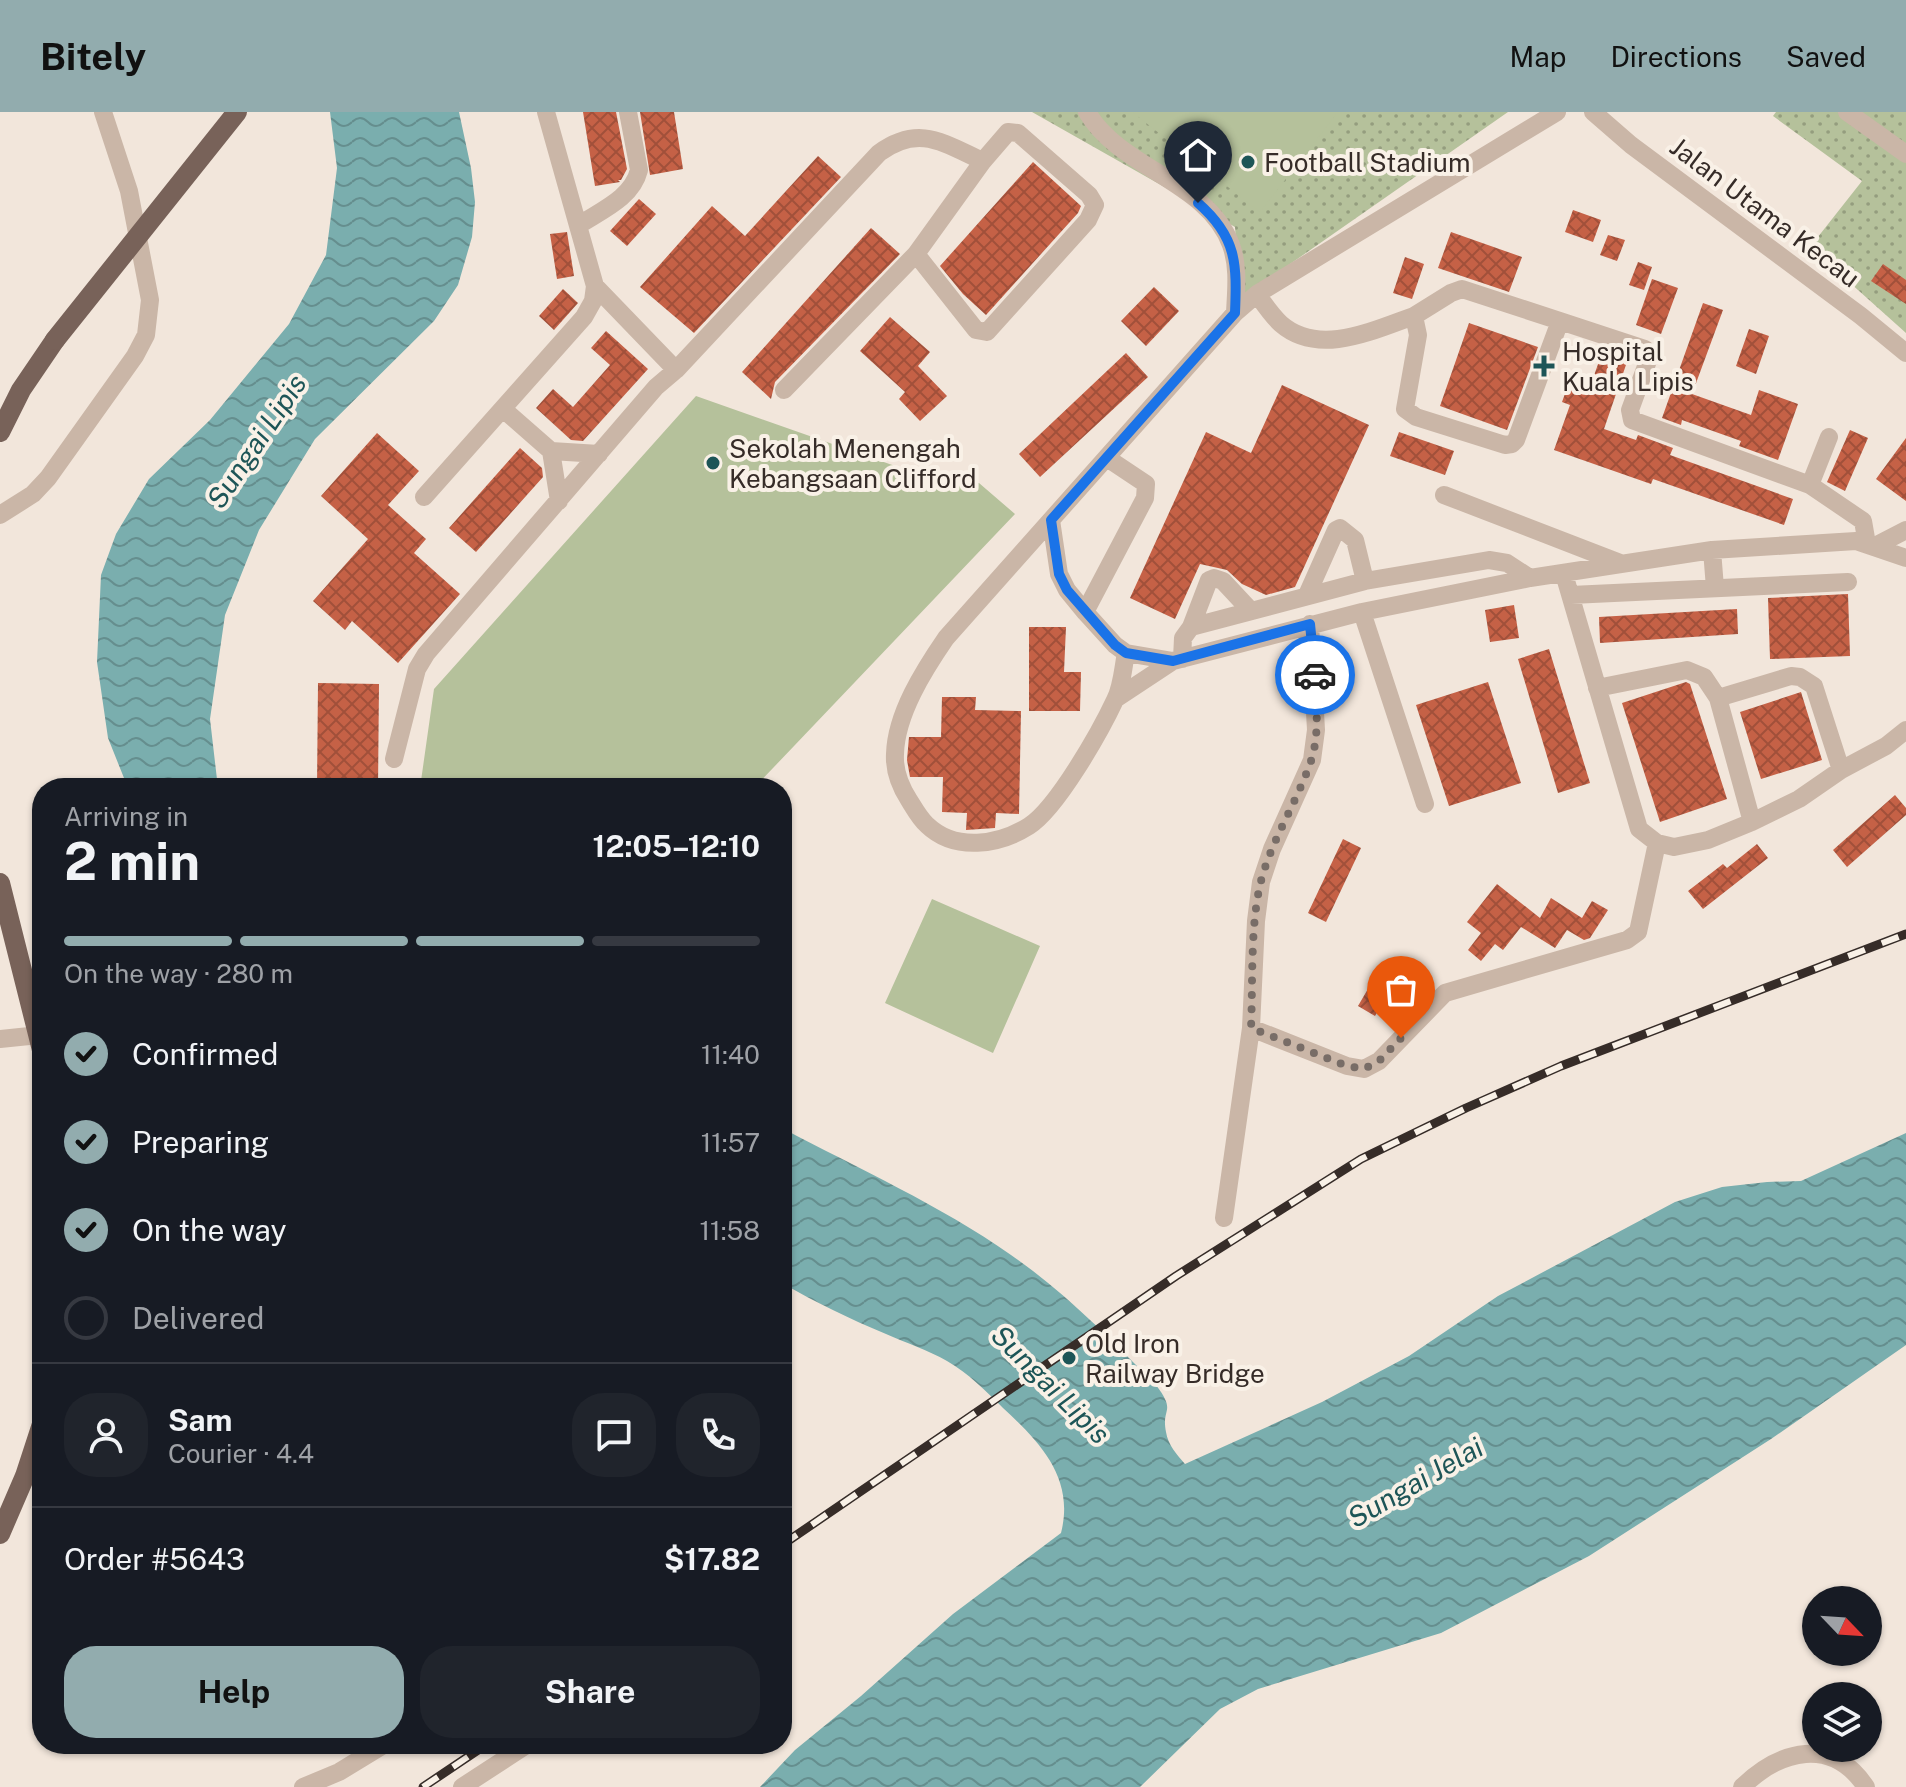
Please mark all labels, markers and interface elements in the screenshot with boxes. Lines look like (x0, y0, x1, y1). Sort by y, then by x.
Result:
text: Bitely (40, 34, 146, 79)
text: Map (1510, 40, 1566, 73)
text: Directions (1610, 40, 1742, 73)
text: Saved (1786, 40, 1866, 73)
pin (1164, 121, 1232, 203)
street label: Jalan Utama Kecau (1664, 131, 1866, 293)
icon: home (1176, 133, 1220, 177)
place label: Football Stadium (1264, 147, 1471, 178)
marker: Football Stadium (1239, 153, 1257, 171)
place label: Hospital Kuala Lipis (1562, 336, 1694, 397)
marker: Hospital Kuala Lipis (1533, 355, 1555, 377)
water label: Sungai Lipis (199, 368, 313, 514)
place label: Sekolah Menengah Kebangsaan Clifford (729, 433, 976, 494)
marker: Sekolah Menengah Kebangsaan Clifford (704, 454, 722, 472)
courier (1275, 635, 1355, 715)
icon: car (1293, 653, 1337, 697)
text: Arriving in (64, 801, 188, 832)
text: 12:05–12:10 (593, 828, 760, 864)
text: 2 min (64, 831, 200, 892)
pin (1367, 956, 1435, 1038)
text: On the way · 280 m (64, 958, 293, 989)
icon: bag (1379, 968, 1423, 1012)
icon: check (64, 1032, 108, 1076)
text: Confirmed (132, 1036, 278, 1072)
text: 11:40 (701, 1039, 760, 1070)
icon: check (64, 1120, 108, 1164)
text: Preparing (132, 1124, 269, 1160)
text: 11:57 (701, 1127, 760, 1158)
icon: check (64, 1208, 108, 1252)
text: On the way (132, 1212, 286, 1248)
text: 11:58 (699, 1215, 760, 1246)
text: Delivered (132, 1300, 264, 1336)
water label: Sungai Lipis (985, 1318, 1117, 1450)
place label: Old Iron Railway Bridge (1085, 1328, 1265, 1389)
marker: Old Iron Railway Bridge (1060, 1349, 1078, 1367)
button: person (64, 1393, 148, 1477)
button: chat (572, 1393, 656, 1477)
button: phone (676, 1393, 760, 1477)
text: Sam (168, 1402, 232, 1438)
water label: Sungai Jelai (1342, 1430, 1489, 1534)
text: Courier · 4.4 (168, 1438, 314, 1469)
text: Order #5643 (64, 1541, 245, 1577)
text: $17.82 (664, 1541, 760, 1577)
north arrow (1802, 1586, 1882, 1666)
map controls (1802, 1586, 1882, 1762)
button: Help (64, 1646, 404, 1738)
button: Share (420, 1646, 760, 1738)
button: layers (1802, 1682, 1882, 1762)

